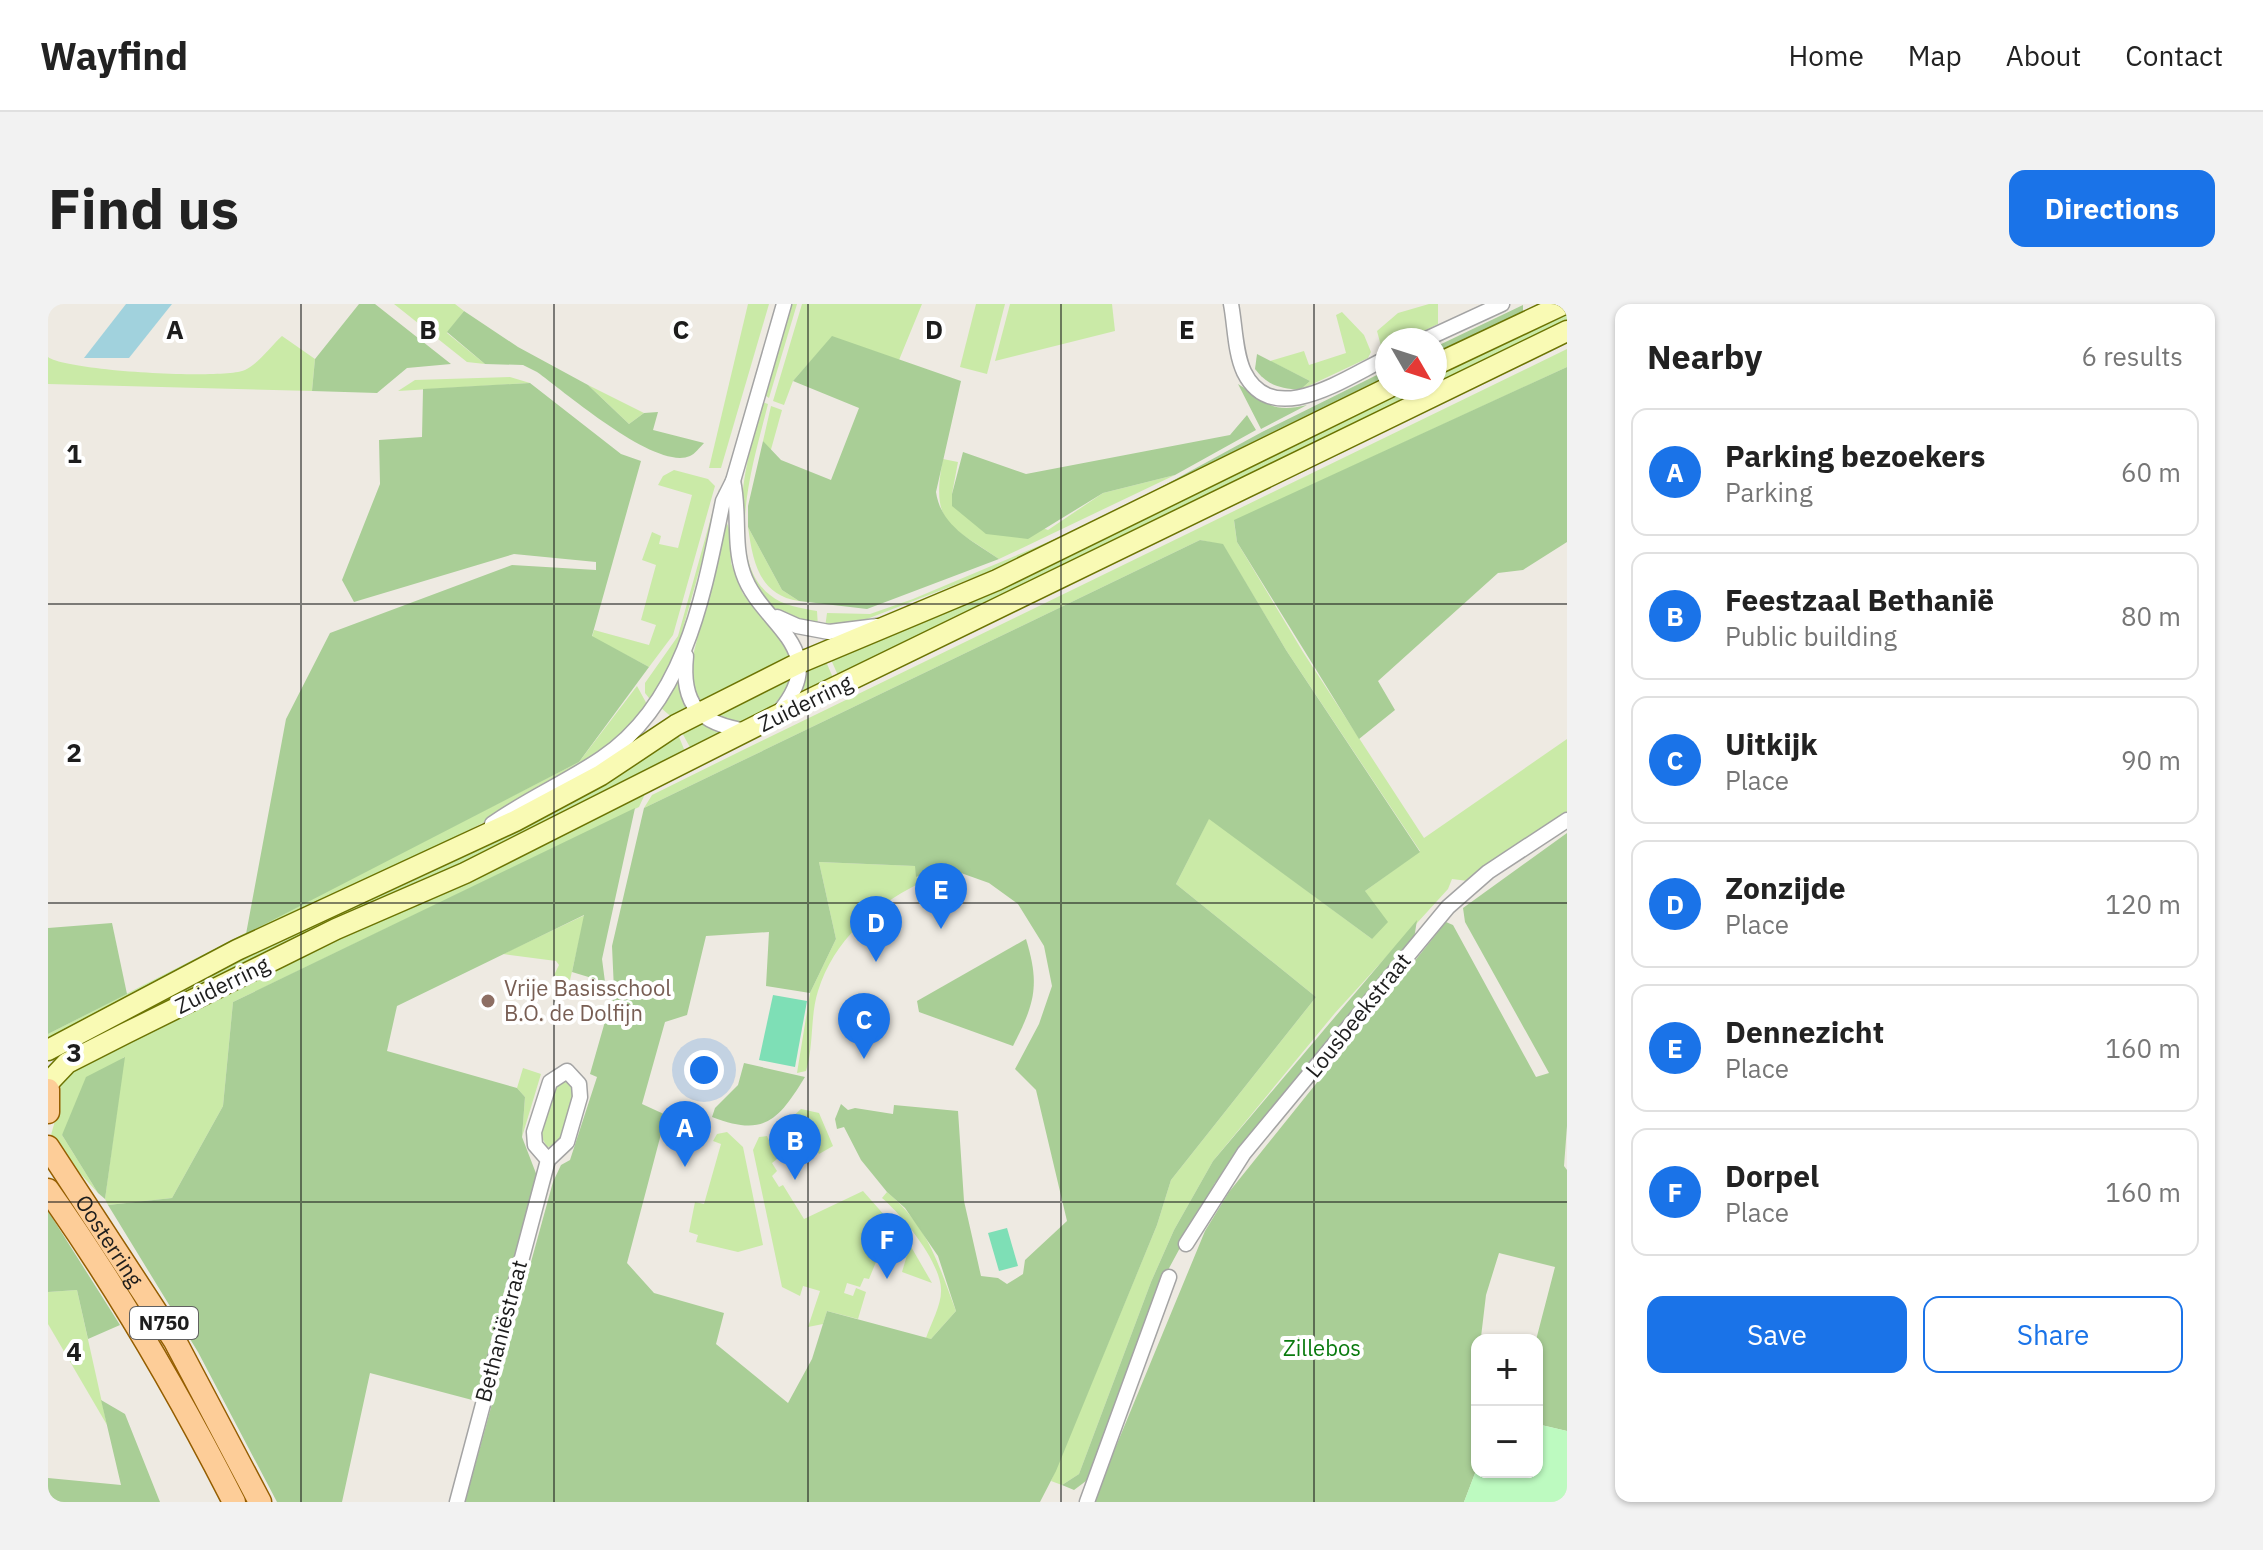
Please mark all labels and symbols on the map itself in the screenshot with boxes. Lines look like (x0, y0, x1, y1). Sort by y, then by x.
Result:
text: A (166, 312, 184, 346)
text: B (419, 312, 437, 346)
text: C (673, 312, 690, 346)
text: D (925, 312, 943, 346)
text: E (1179, 312, 1195, 346)
north arrow (1375, 328, 1447, 400)
text: 1 (66, 436, 82, 470)
street label: Zuiderring (753, 667, 857, 738)
text: 2 (66, 735, 82, 769)
pin: E (915, 863, 967, 929)
pin: D (850, 896, 902, 962)
street label: Lousbeekstraat (1298, 946, 1417, 1083)
street label: Zuiderring (170, 949, 274, 1020)
place label: Vrije Basisschool B.O. de Dolfijn (504, 973, 671, 1027)
marker: Vrije Basisschool B.O. de Dolfijn (479, 992, 497, 1010)
pin: C (838, 993, 890, 1059)
text: 3 (66, 1035, 82, 1069)
your location (684, 1050, 724, 1090)
pin: A (659, 1101, 711, 1167)
pin: B (769, 1114, 821, 1180)
street label: Oosterring (69, 1189, 151, 1292)
pin: F (861, 1213, 913, 1279)
street label: Bethaniëstraat (468, 1257, 533, 1405)
road number: N750 (130, 1307, 198, 1339)
park label: Zillebos (1283, 1333, 1361, 1362)
text: 4 (66, 1334, 82, 1368)

